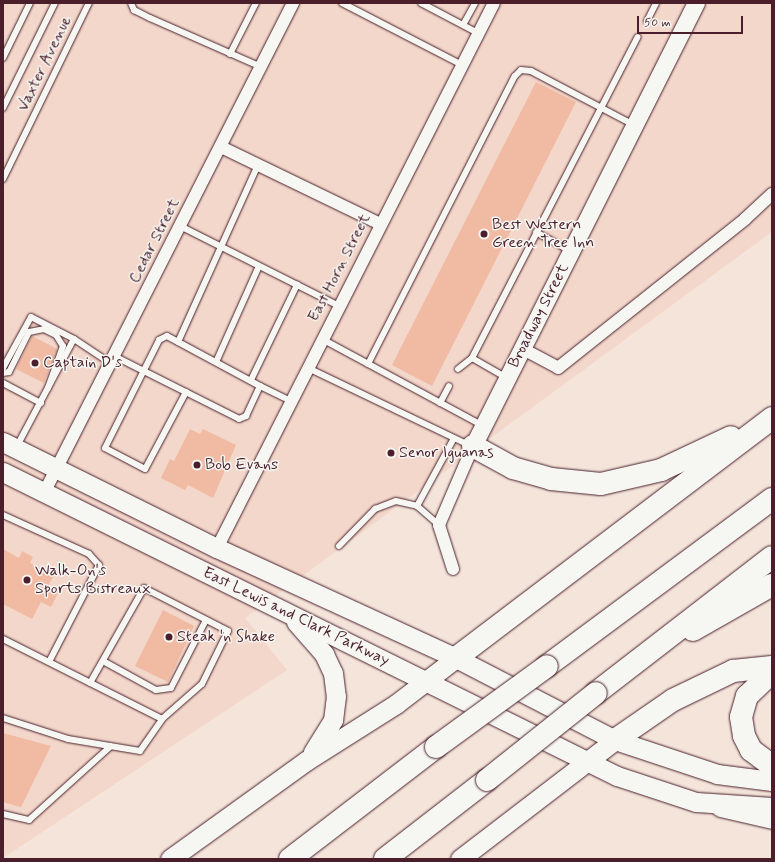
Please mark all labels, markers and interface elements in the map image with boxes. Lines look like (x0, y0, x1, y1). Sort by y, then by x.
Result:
scale bar (639, 8, 745, 34)
street label: Vaxter Avenue (14, 14, 76, 114)
text: 50 m (644, 15, 671, 31)
street label: Cedar Street (125, 195, 185, 287)
street label: East Horn Street (305, 211, 375, 325)
place label: Best Western Green Tree Inn (492, 215, 598, 253)
marker: Best Western Green Tree Inn (479, 229, 489, 239)
street label: Broadway Street (505, 261, 573, 371)
place label: Captain D's (43, 353, 122, 373)
marker: Captain D's (30, 358, 40, 368)
place label: Senor Iguanas (399, 443, 497, 463)
marker: Senor Iguanas (386, 448, 396, 458)
place label: Bob Evans (205, 455, 275, 475)
marker: Bob Evans (192, 460, 202, 470)
place label: Walk-On's Sports Bistreaux (35, 561, 150, 599)
street label: East Lewis and Clark Parkway (199, 563, 393, 671)
marker: Walk-On's Sports Bistreaux (22, 575, 32, 585)
place label: Steak 'n Shake (177, 627, 276, 647)
marker: Steak 'n Shake (164, 632, 174, 642)

